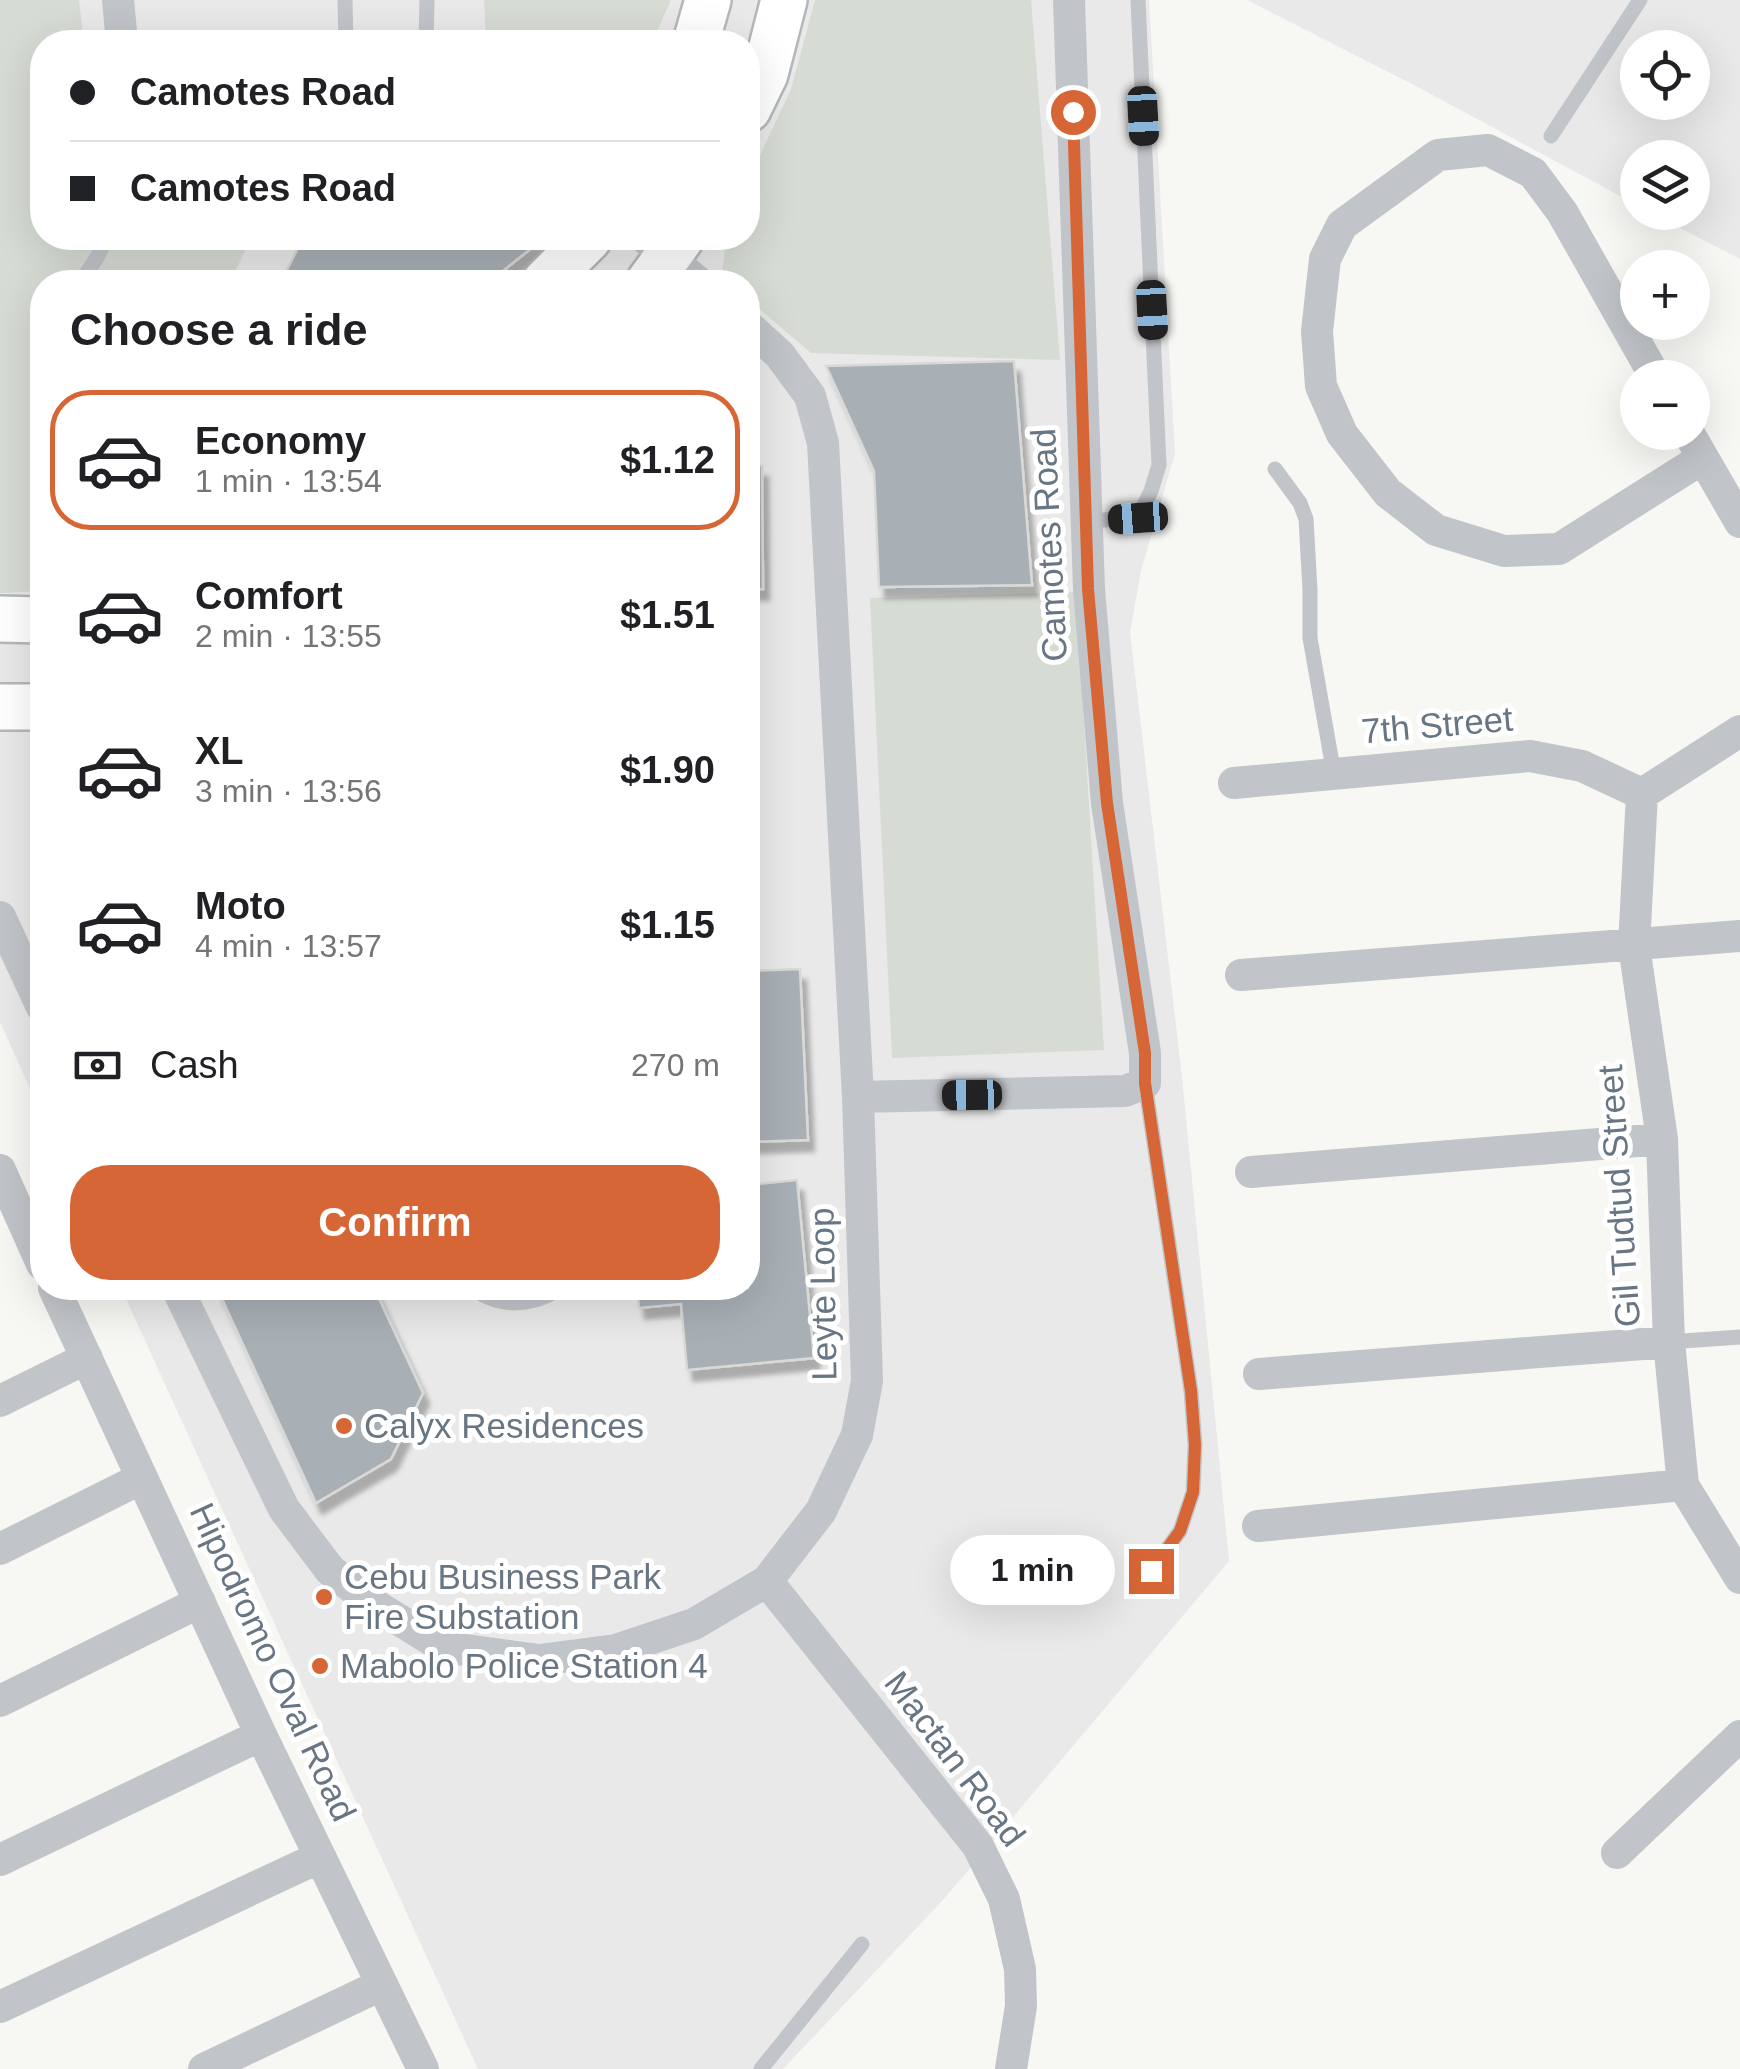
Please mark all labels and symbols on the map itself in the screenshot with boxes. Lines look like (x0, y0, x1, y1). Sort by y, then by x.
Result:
car (1126, 85, 1160, 147)
route start (1051, 90, 1096, 135)
car (1135, 279, 1169, 341)
street label: Camotes Road (1023, 427, 1074, 663)
car (1107, 501, 1169, 535)
street label: 7th Street (1360, 698, 1515, 751)
street label: Gil Tudtud Street (1590, 1063, 1647, 1328)
car (942, 1079, 1002, 1111)
street label: Leyte Loop (801, 1207, 844, 1381)
place label: Calyx Residences (364, 1406, 644, 1445)
marker: Calyx Residences (333, 1415, 355, 1437)
street label: Hipodromo Oval Road (183, 1497, 364, 1827)
callout: 1 min (951, 1536, 1116, 1606)
route end (1129, 1549, 1174, 1594)
place label: Cebu Business Park Fire Substation (344, 1557, 662, 1636)
marker: Cebu Business Park Fire Substation (313, 1586, 335, 1608)
place label: Mabolo Police Station 4 (340, 1646, 708, 1685)
marker: Mabolo Police Station 4 (309, 1655, 331, 1677)
street label: Mactan Road (877, 1664, 1034, 1854)

